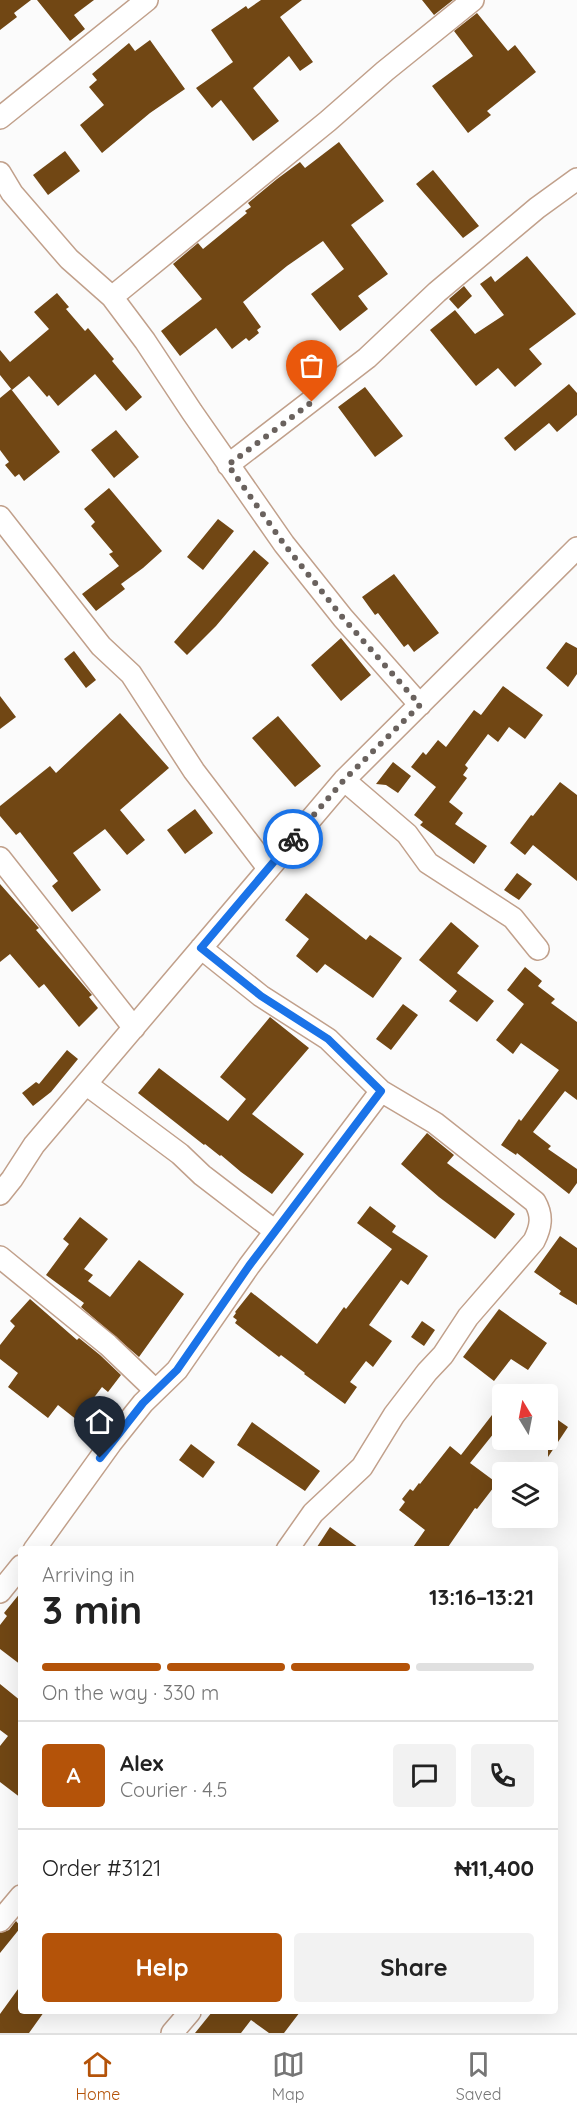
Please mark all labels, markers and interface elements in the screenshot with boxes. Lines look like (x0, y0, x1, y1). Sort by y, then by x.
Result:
pin (286, 340, 337, 402)
icon: bag (295, 349, 328, 382)
courier (263, 809, 323, 869)
icon: bike (277, 823, 310, 856)
north arrow (492, 1384, 558, 1450)
map controls (492, 1384, 558, 1528)
pin (74, 1396, 125, 1458)
icon: home (83, 1405, 116, 1438)
button: layers (492, 1462, 558, 1528)
text: Arriving in (42, 1562, 135, 1587)
text: 13:16–13:21 (429, 1583, 534, 1611)
text: 3 min (42, 1585, 142, 1634)
text: On the way · 330 m (42, 1680, 219, 1705)
button: chat (393, 1744, 456, 1807)
button: phone (471, 1744, 534, 1807)
text: Alex (120, 1749, 163, 1777)
text: A (66, 1761, 81, 1789)
text: Courier · 4.5 (120, 1777, 227, 1802)
text: Order #3121 (42, 1854, 161, 1882)
text: ₦11,400 (455, 1854, 534, 1882)
button: Help (42, 1933, 282, 2002)
button: Share (294, 1933, 534, 2002)
tab: Home (76, 2048, 120, 2104)
tab: Map (272, 2048, 305, 2104)
tab: Saved (456, 2048, 501, 2104)

